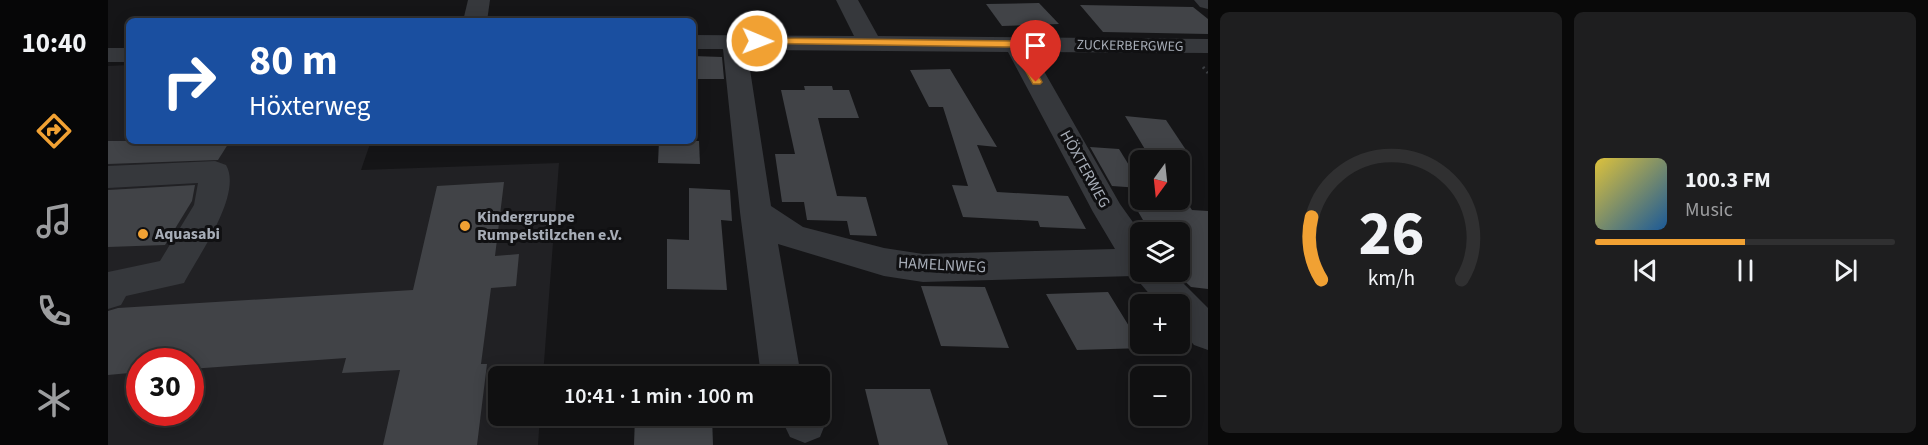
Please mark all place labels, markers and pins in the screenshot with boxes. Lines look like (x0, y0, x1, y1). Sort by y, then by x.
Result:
pin (1010, 20, 1061, 82)
place label: Kindergruppe Rumpelstilzchen e.V. (477, 206, 622, 246)
marker: Kindergruppe Rumpelstilzchen e.V. (458, 219, 472, 233)
place label: Aquasabi (154, 223, 220, 245)
marker: Aquasabi (136, 227, 150, 241)

